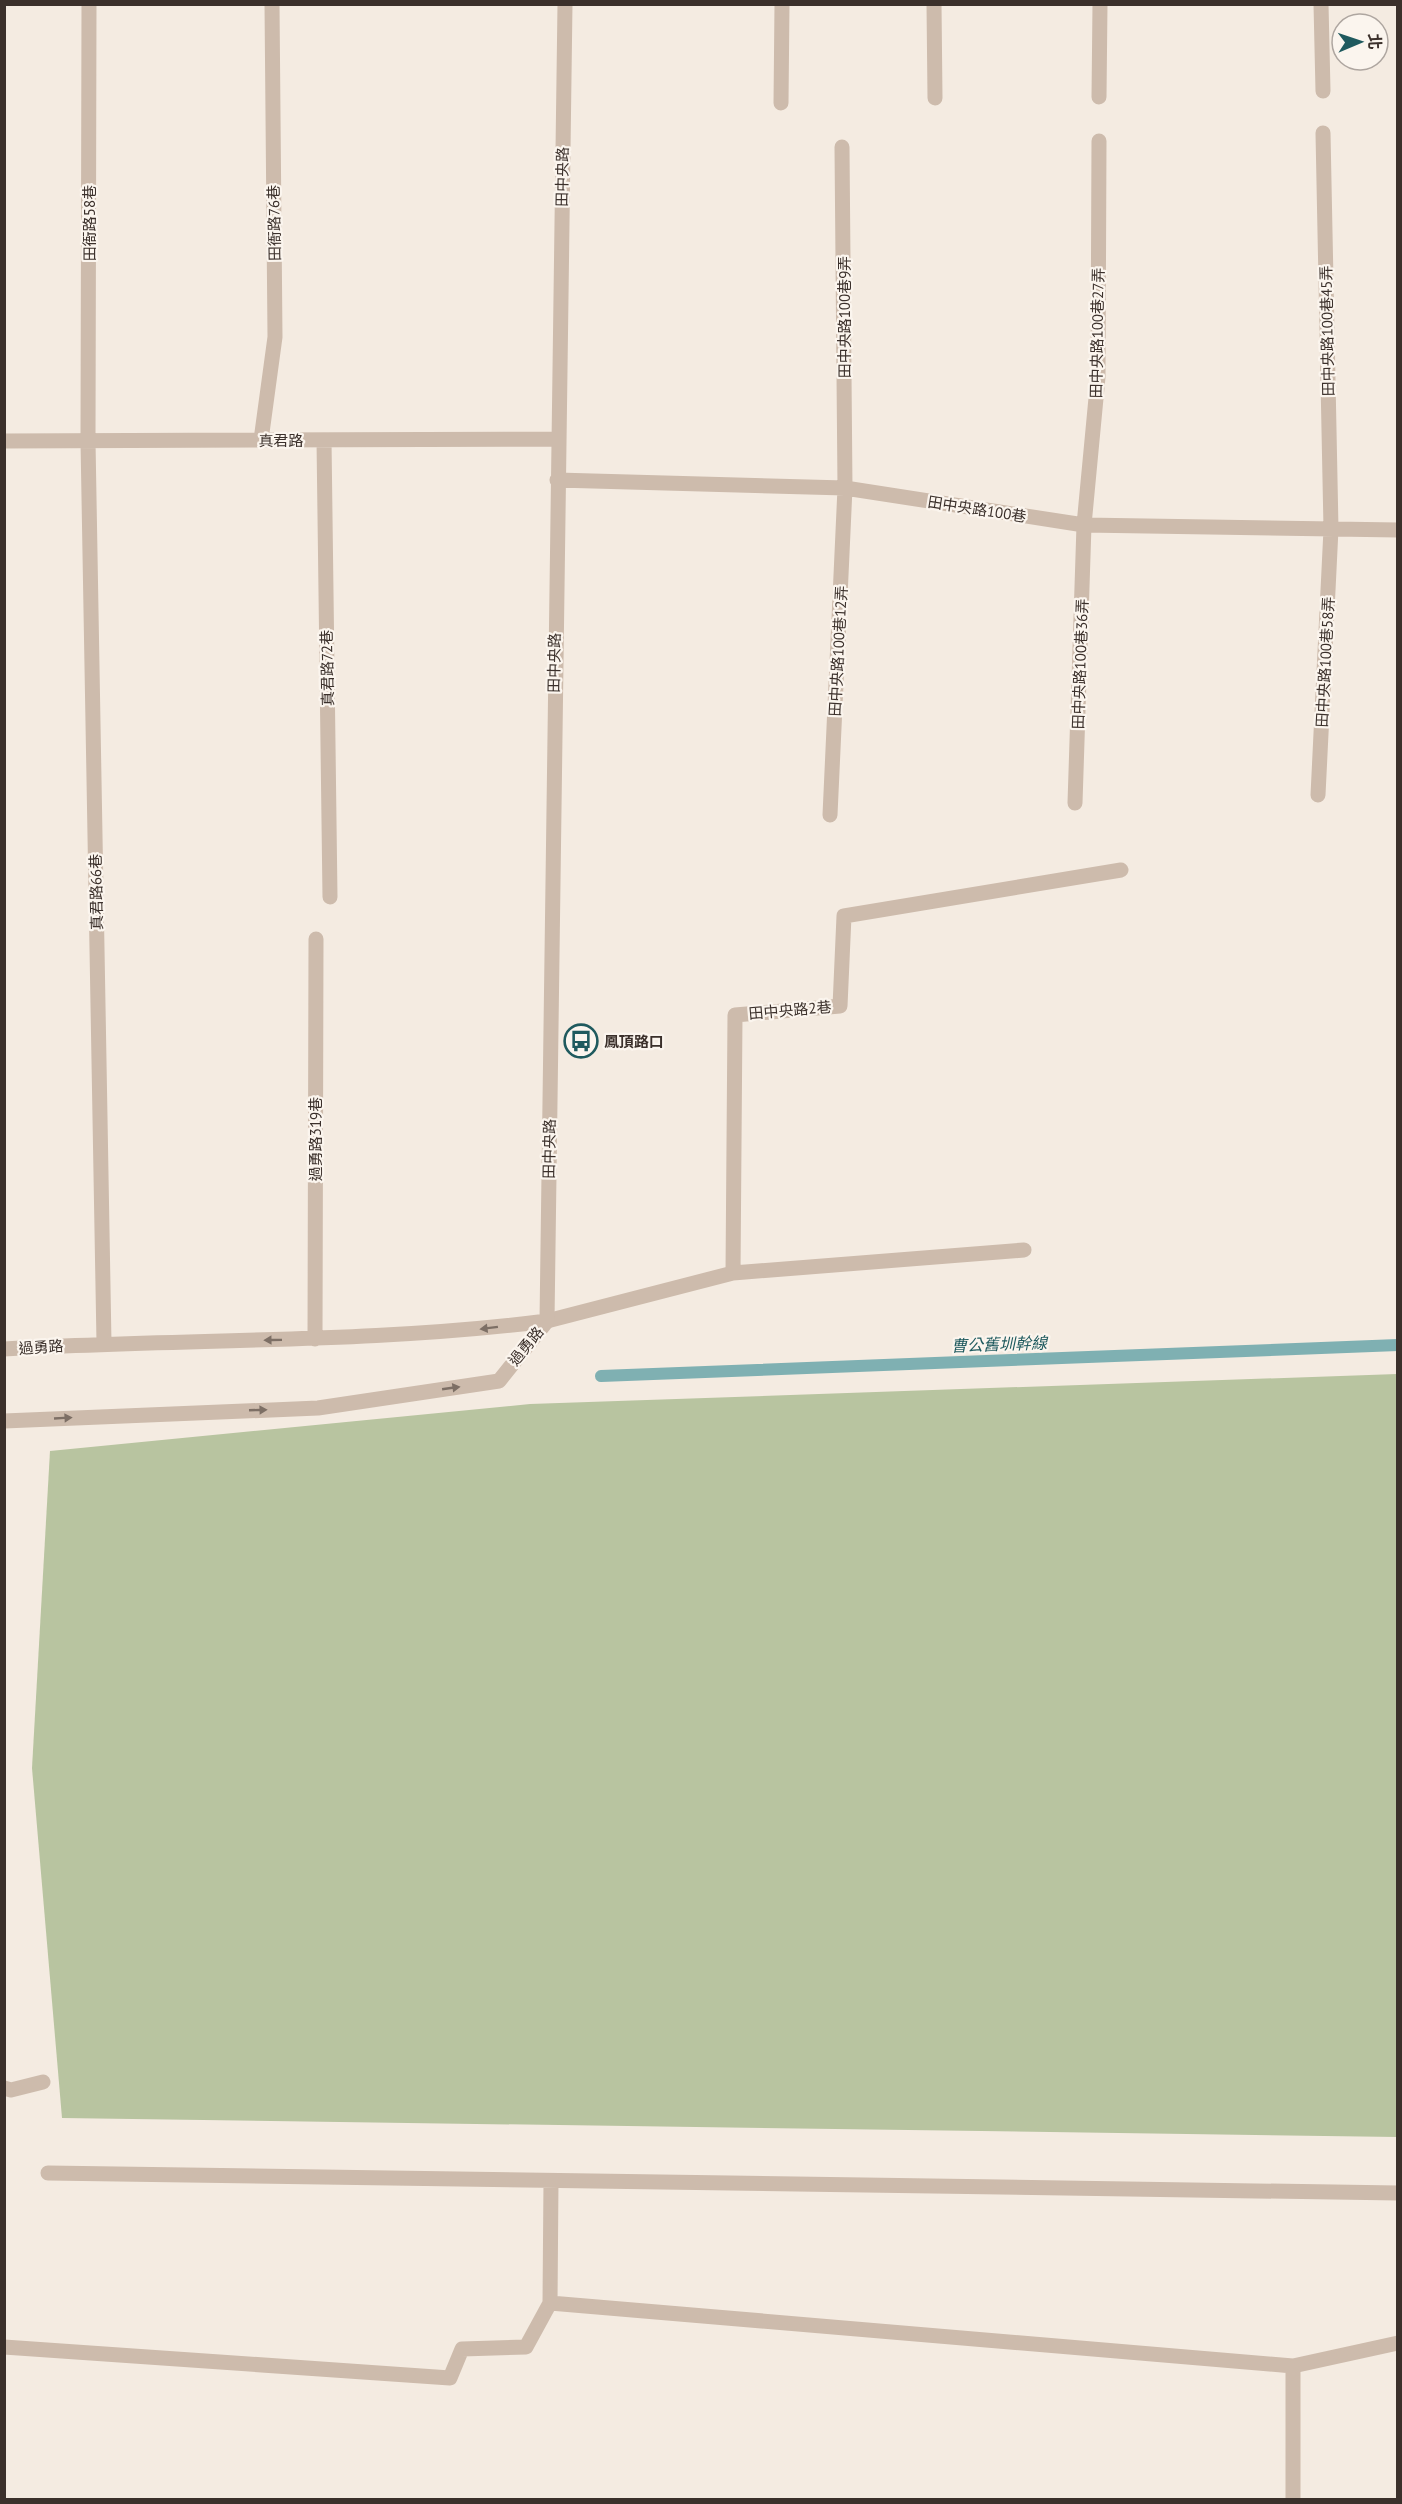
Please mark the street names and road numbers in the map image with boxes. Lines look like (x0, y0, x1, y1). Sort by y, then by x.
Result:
street label: 田中央路 (552, 147, 572, 207)
street label: 田衙路58巷 (80, 185, 99, 261)
street label: 田衙路76巷 (264, 185, 284, 261)
street label: 田中央路100巷9弄 (835, 256, 854, 378)
street label: 田中央路100巷45弄 (1316, 265, 1338, 397)
street label: 田中央路100巷27弄 (1086, 267, 1108, 399)
street label: 真君路 (258, 431, 304, 450)
street label: 田中央路100巷 (926, 492, 1028, 526)
street label: 田中央路100巷12弄 (825, 585, 851, 717)
street label: 田中央路100巷58弄 (1312, 596, 1338, 728)
street label: 田中央路100巷36弄 (1068, 598, 1092, 730)
street label: 真君路72巷 (317, 630, 337, 706)
street label: 田中央路 (544, 633, 564, 693)
street label: 真君路66巷 (86, 854, 106, 930)
street label: 田中央路2巷 (748, 997, 832, 1023)
street label: 過勇路319巷 (306, 1097, 325, 1181)
street label: 田中央路 (539, 1119, 559, 1179)
street label: 過勇路 (504, 1323, 548, 1369)
street label: 過勇路 (18, 1336, 64, 1358)

